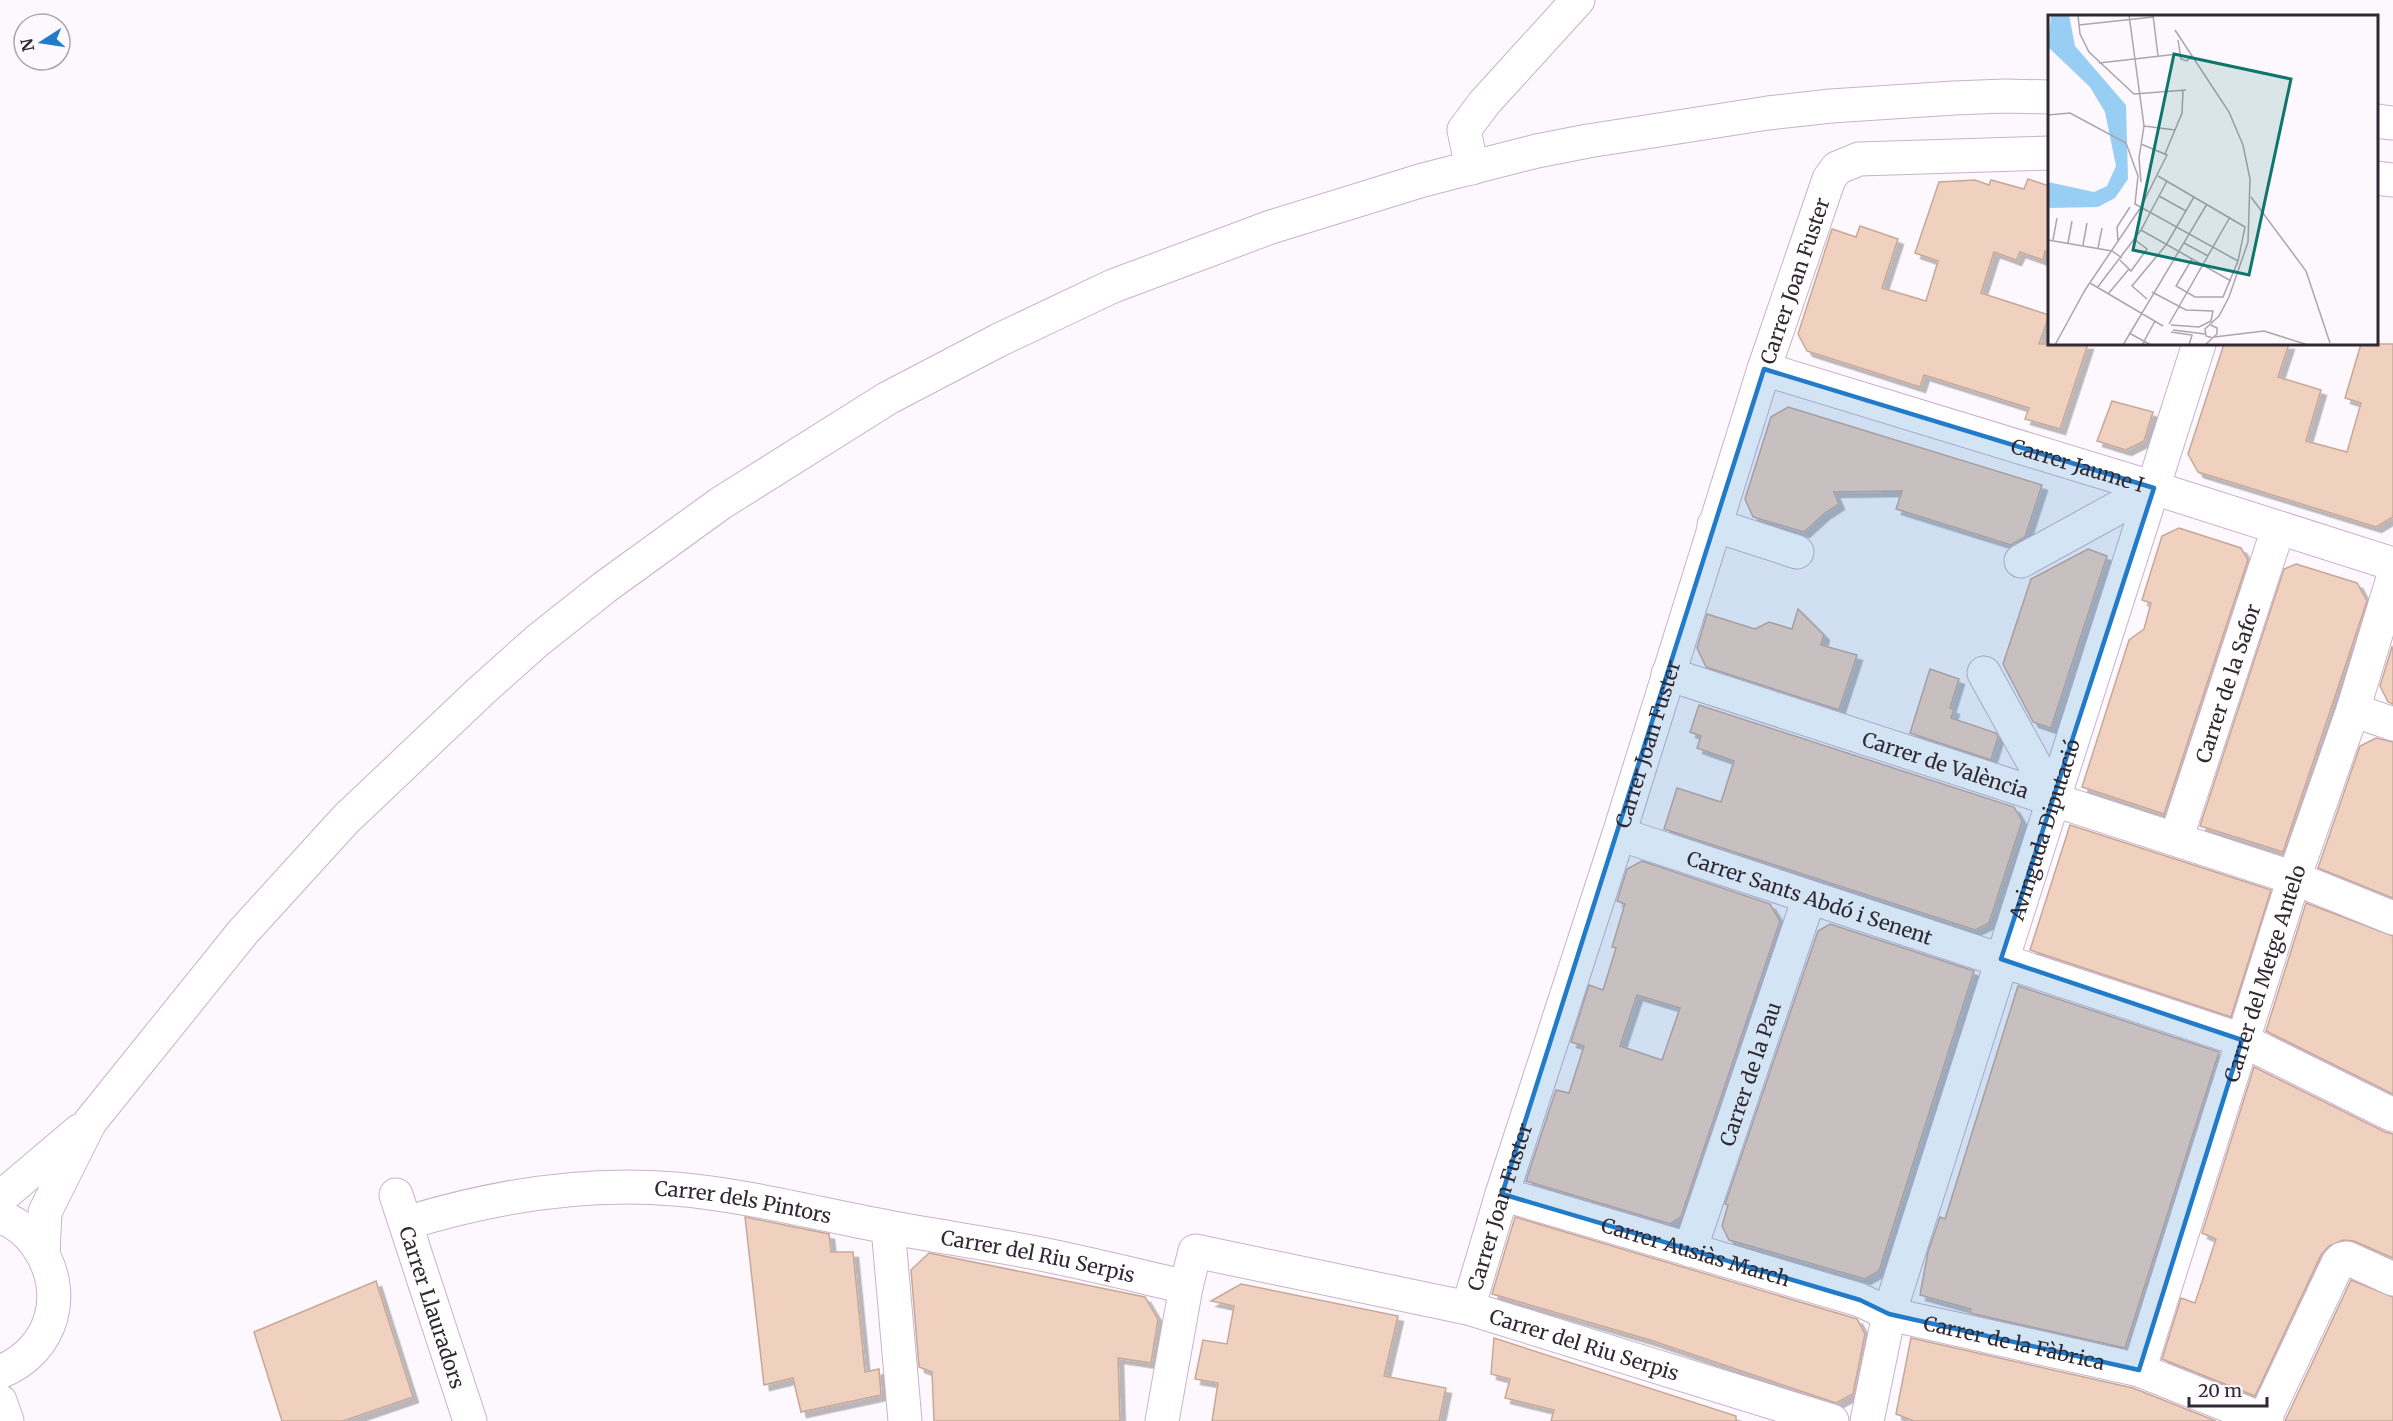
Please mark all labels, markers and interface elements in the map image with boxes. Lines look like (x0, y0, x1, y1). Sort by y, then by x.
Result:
north arrow (12, 12, 72, 72)
inset map (2048, 15, 2378, 345)
text: N (16, 37, 38, 53)
street label: Carrer Joan Fuster (1754, 194, 1834, 367)
street label: Carrer Jaume I (2008, 433, 2147, 497)
street label: Carrer de la Safor (2189, 601, 2265, 766)
street label: Carrer Joan Fuster (1609, 657, 1685, 831)
street label: Carrer de València (1859, 726, 2032, 803)
street label: Avinguda Diputació (2003, 735, 2085, 924)
street label: Carrer Sants Abdó i Senent (1684, 845, 1936, 949)
street label: Carrer del Metge Antelo (2218, 861, 2310, 1085)
street label: Carrer de la Pau (1714, 999, 1786, 1149)
street label: Carrer Joan Fuster (1461, 1120, 1537, 1294)
street label: Carrer dels Pintors (654, 1175, 834, 1228)
street label: Carrer Ausiàs March (1598, 1212, 1793, 1291)
street label: Carrer Llauradors (395, 1223, 471, 1391)
street label: Carrer del Riu Serpis (939, 1224, 1137, 1287)
street label: Carrer del Riu Serpis (1487, 1303, 1682, 1385)
street label: Carrer de la Fàbrica (1921, 1310, 2108, 1375)
scale bar (2189, 1370, 2267, 1408)
text: 20 m (2198, 1379, 2242, 1402)

